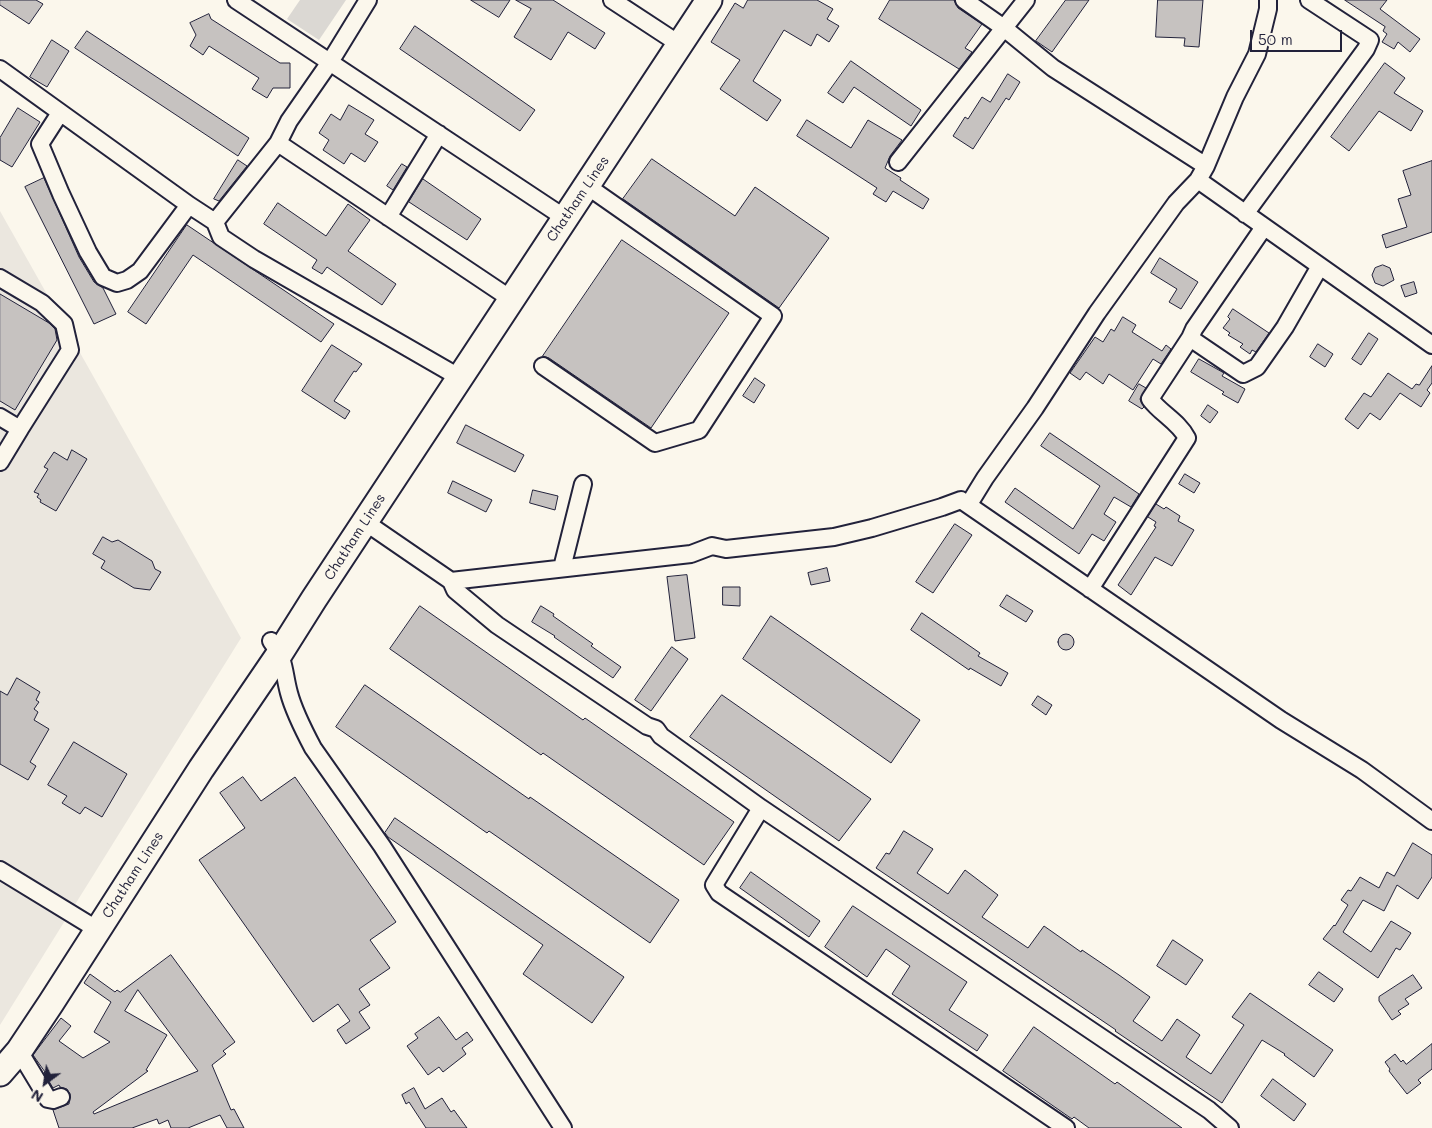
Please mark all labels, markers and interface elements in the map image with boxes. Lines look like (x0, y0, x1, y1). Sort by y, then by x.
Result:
scale bar (1252, 20, 1344, 52)
text: 50 m (1258, 29, 1293, 49)
street label: Chatham Lines (543, 153, 613, 245)
street label: Chatham Lines (321, 491, 389, 583)
street label: Chatham Lines (99, 829, 167, 921)
north arrow (20, 1058, 70, 1108)
text: N (28, 1085, 46, 1107)

